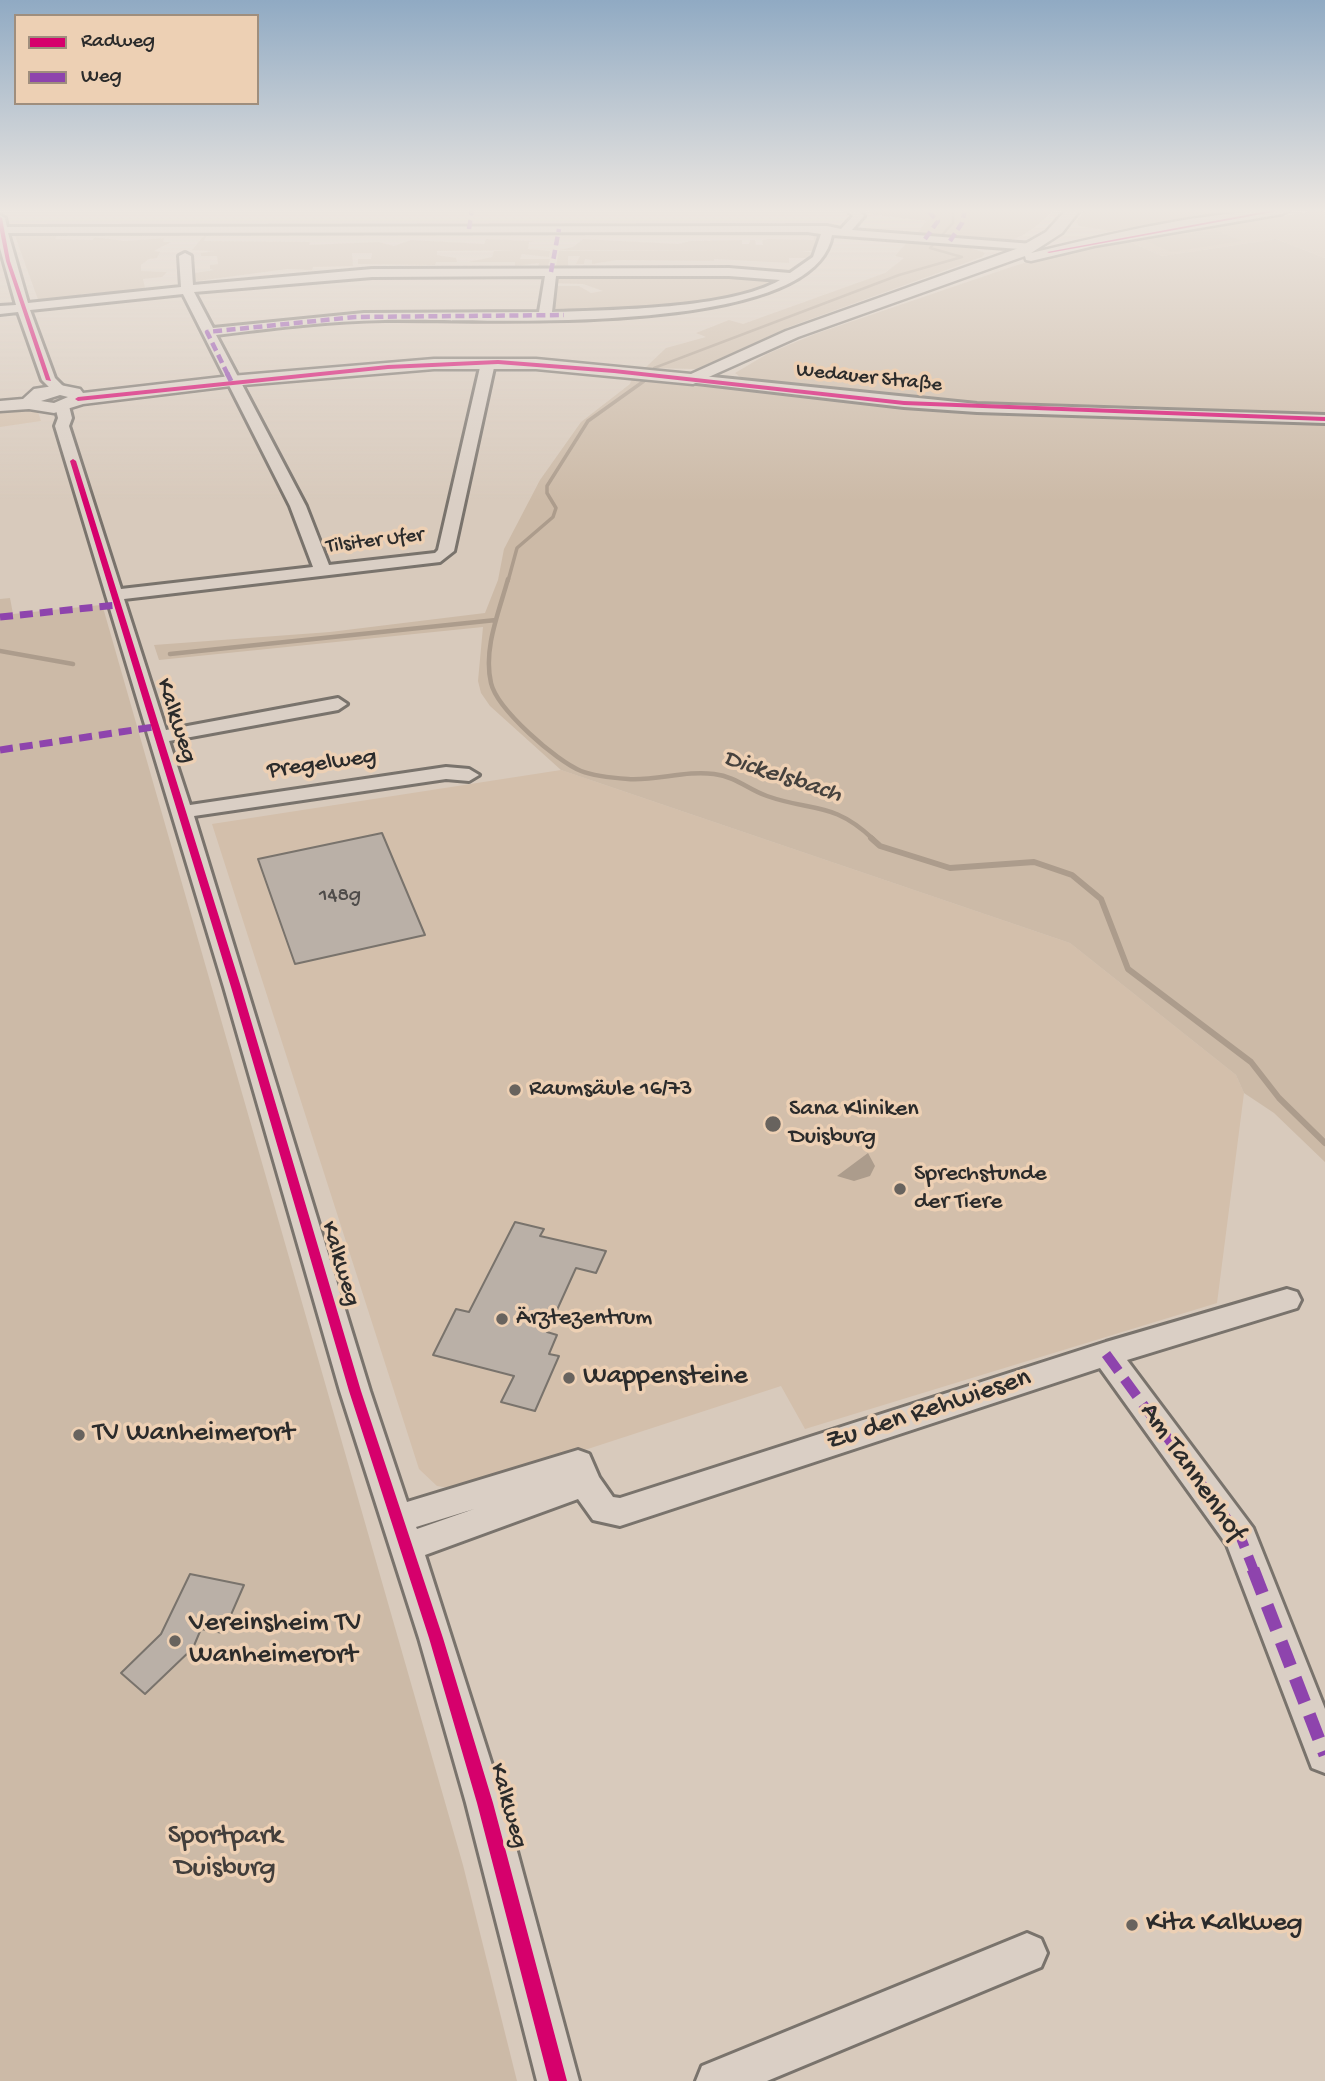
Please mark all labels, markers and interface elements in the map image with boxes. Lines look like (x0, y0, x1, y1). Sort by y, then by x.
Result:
legend (14, 14, 259, 105)
text: Radweg (81, 30, 155, 55)
text: Weg (81, 65, 122, 90)
street label: Wedauer Straße (795, 359, 943, 399)
street label: Tilsiter Ufer (325, 524, 425, 560)
street label: Kalkweg (148, 675, 202, 767)
street label: Pregelweg (265, 743, 379, 787)
water label: Dickelsbach (719, 744, 845, 812)
house number: 148g (319, 884, 361, 910)
place label: Raumsäule 16/73 (529, 1076, 693, 1104)
marker: Raumsäule 16/73 (507, 1082, 523, 1098)
place label: Sana Kliniken Duisburg (789, 1096, 919, 1152)
marker: Sana Kliniken Duisburg (763, 1114, 783, 1134)
place label: Sprechstunde der Tiere (914, 1161, 1047, 1217)
marker: Sprechstunde der Tiere (892, 1181, 908, 1197)
street label: Kalkweg (312, 1218, 366, 1310)
place label: Ärztezentrum (516, 1305, 652, 1333)
marker: Ärztezentrum (494, 1311, 510, 1327)
place label: Wappensteine (583, 1361, 748, 1395)
street label: Zu den Rehwiesen (822, 1362, 1036, 1460)
marker: Wappensteine (561, 1370, 577, 1386)
street label: Am Tannenhof (1131, 1397, 1251, 1549)
place label: TV Wanheimerort (93, 1418, 294, 1452)
marker: TV Wanheimerort (71, 1427, 87, 1443)
place label: Vereinsheim TV Wanheimerort (189, 1608, 361, 1674)
marker: Vereinsheim TV Wanheimerort (167, 1633, 183, 1649)
street label: Kalkweg (481, 1760, 533, 1852)
park label: Sportpark Duisburg (168, 1821, 282, 1887)
place label: Kita Kalkweg (1146, 1908, 1303, 1942)
marker: Kita Kalkweg (1124, 1917, 1140, 1933)

